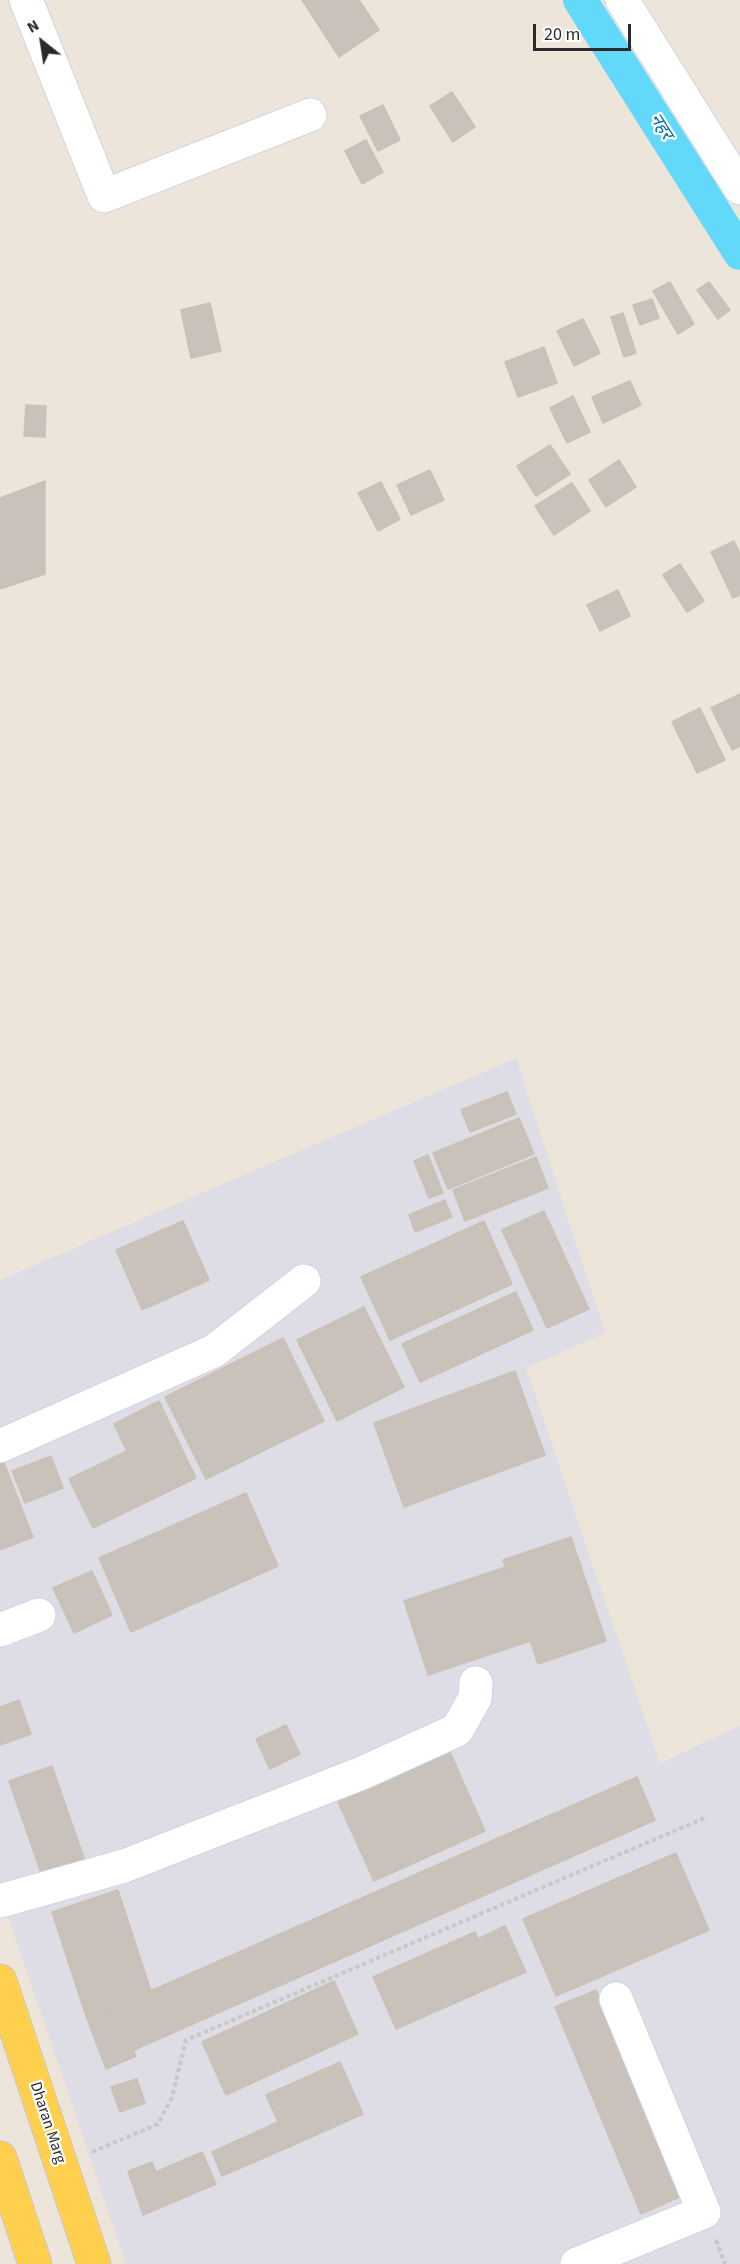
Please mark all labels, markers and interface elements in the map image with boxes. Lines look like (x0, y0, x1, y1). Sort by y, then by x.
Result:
north arrow (12, 12, 72, 72)
scale bar (536, 12, 634, 50)
text: N (23, 14, 43, 39)
text: 20 m (544, 22, 580, 47)
water label: नहर (644, 110, 676, 144)
street label: Dharan Marg (25, 2080, 69, 2166)

